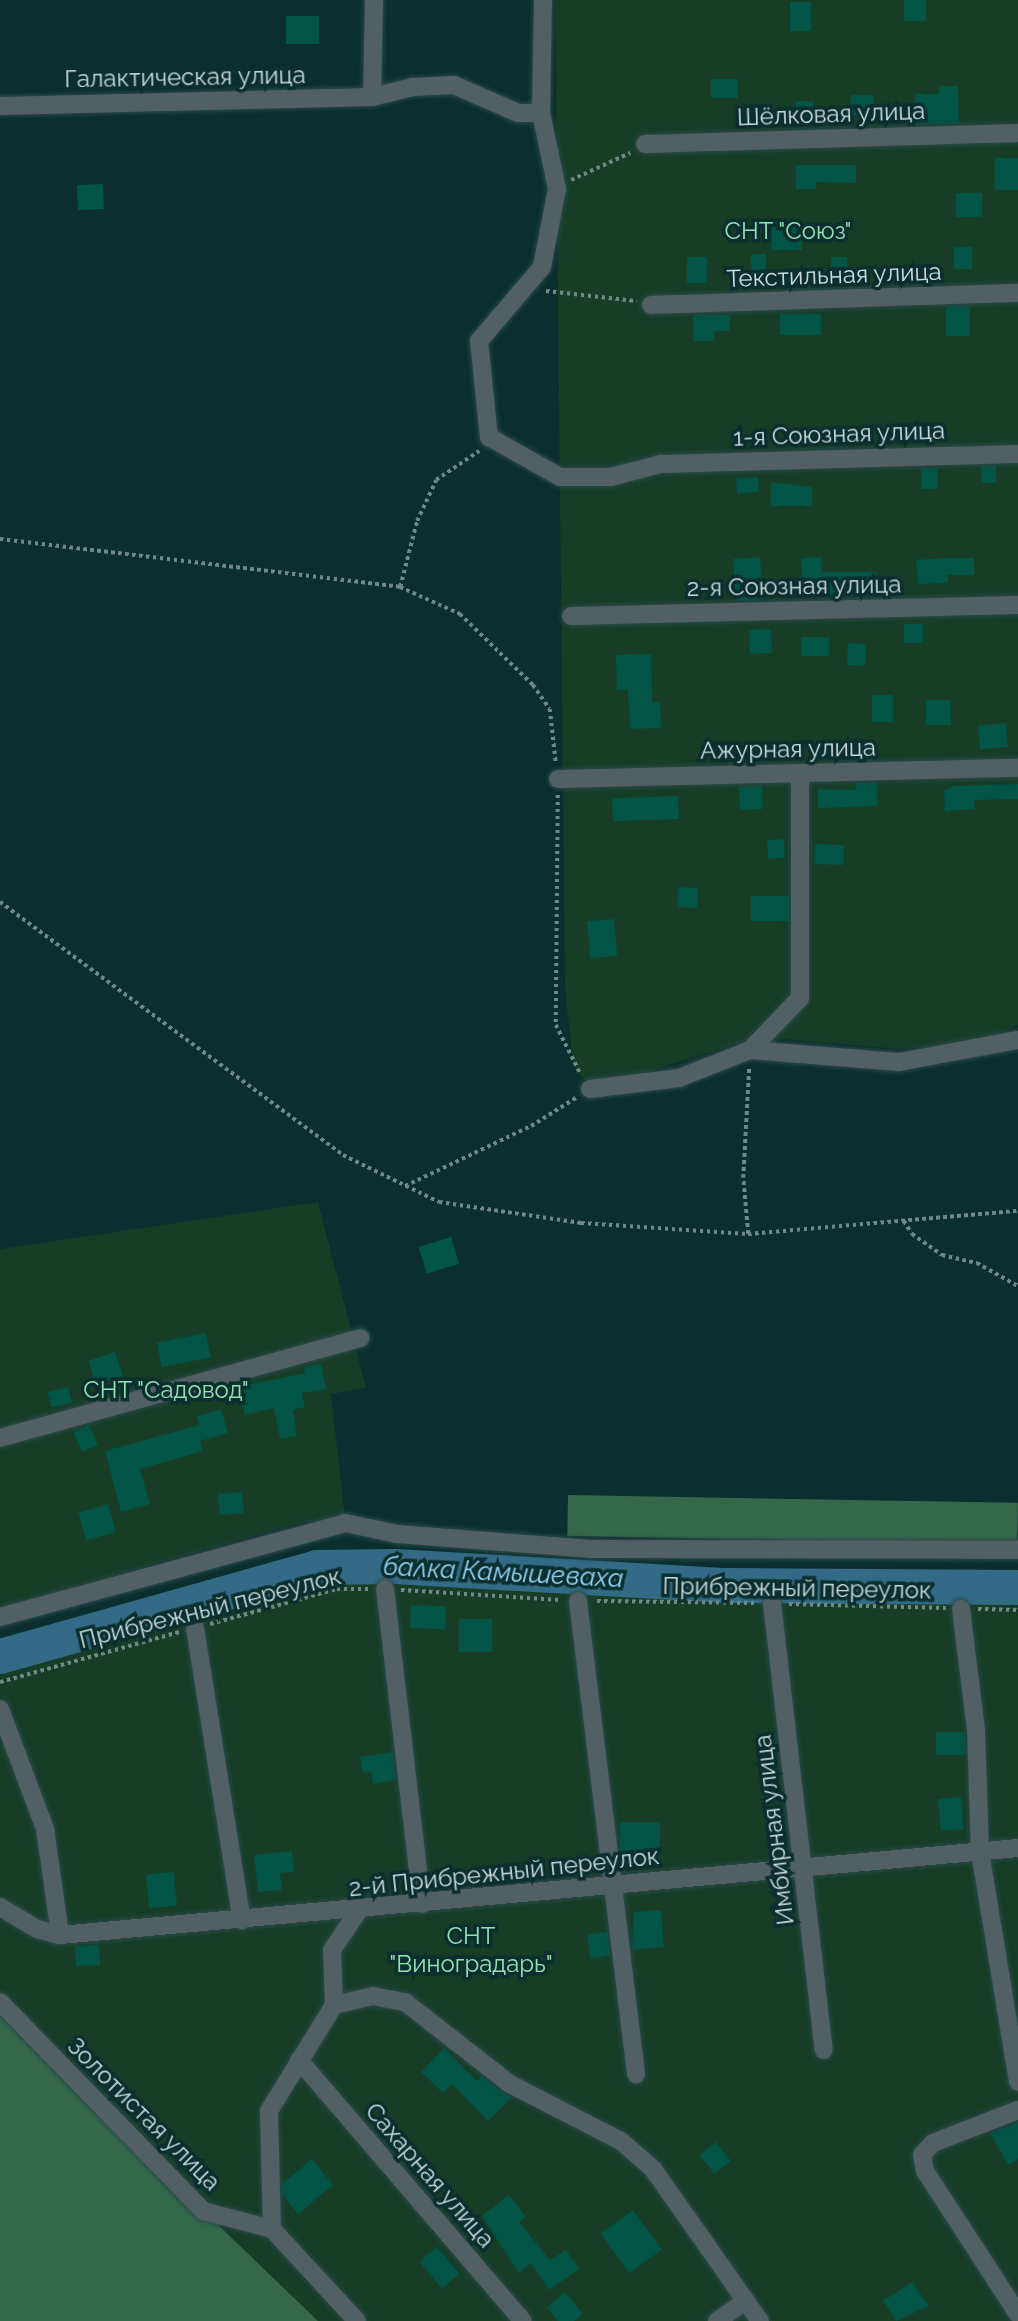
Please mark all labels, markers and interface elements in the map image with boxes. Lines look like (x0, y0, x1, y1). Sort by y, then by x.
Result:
street label: Галактическая улица (64, 60, 306, 94)
street label: Шёлковая улица (736, 96, 926, 132)
park label: СНТ "Союз" (724, 217, 852, 245)
street label: Текстильная улица (726, 257, 942, 293)
street label: 1-я Союзная улица (732, 416, 946, 452)
street label: 2-я Союзная улица (686, 570, 902, 602)
street label: Ажурная улица (700, 733, 876, 765)
park label: СНТ "Садовод" (83, 1376, 249, 1404)
water label: балка Камышеваха (382, 1551, 624, 1595)
street label: Прибрежный переулок (76, 1561, 344, 1655)
street label: Прибрежный переулок (662, 1571, 932, 1605)
street label: Имбирная улица (748, 1733, 800, 1927)
street label: 2-й Прибрежный переулок (347, 1841, 661, 1903)
park label: СНТ "Виноградарь" (389, 1922, 553, 1978)
street label: Золотистая улица (61, 2031, 227, 2197)
street label: Сахарная улица (359, 2097, 501, 2253)

